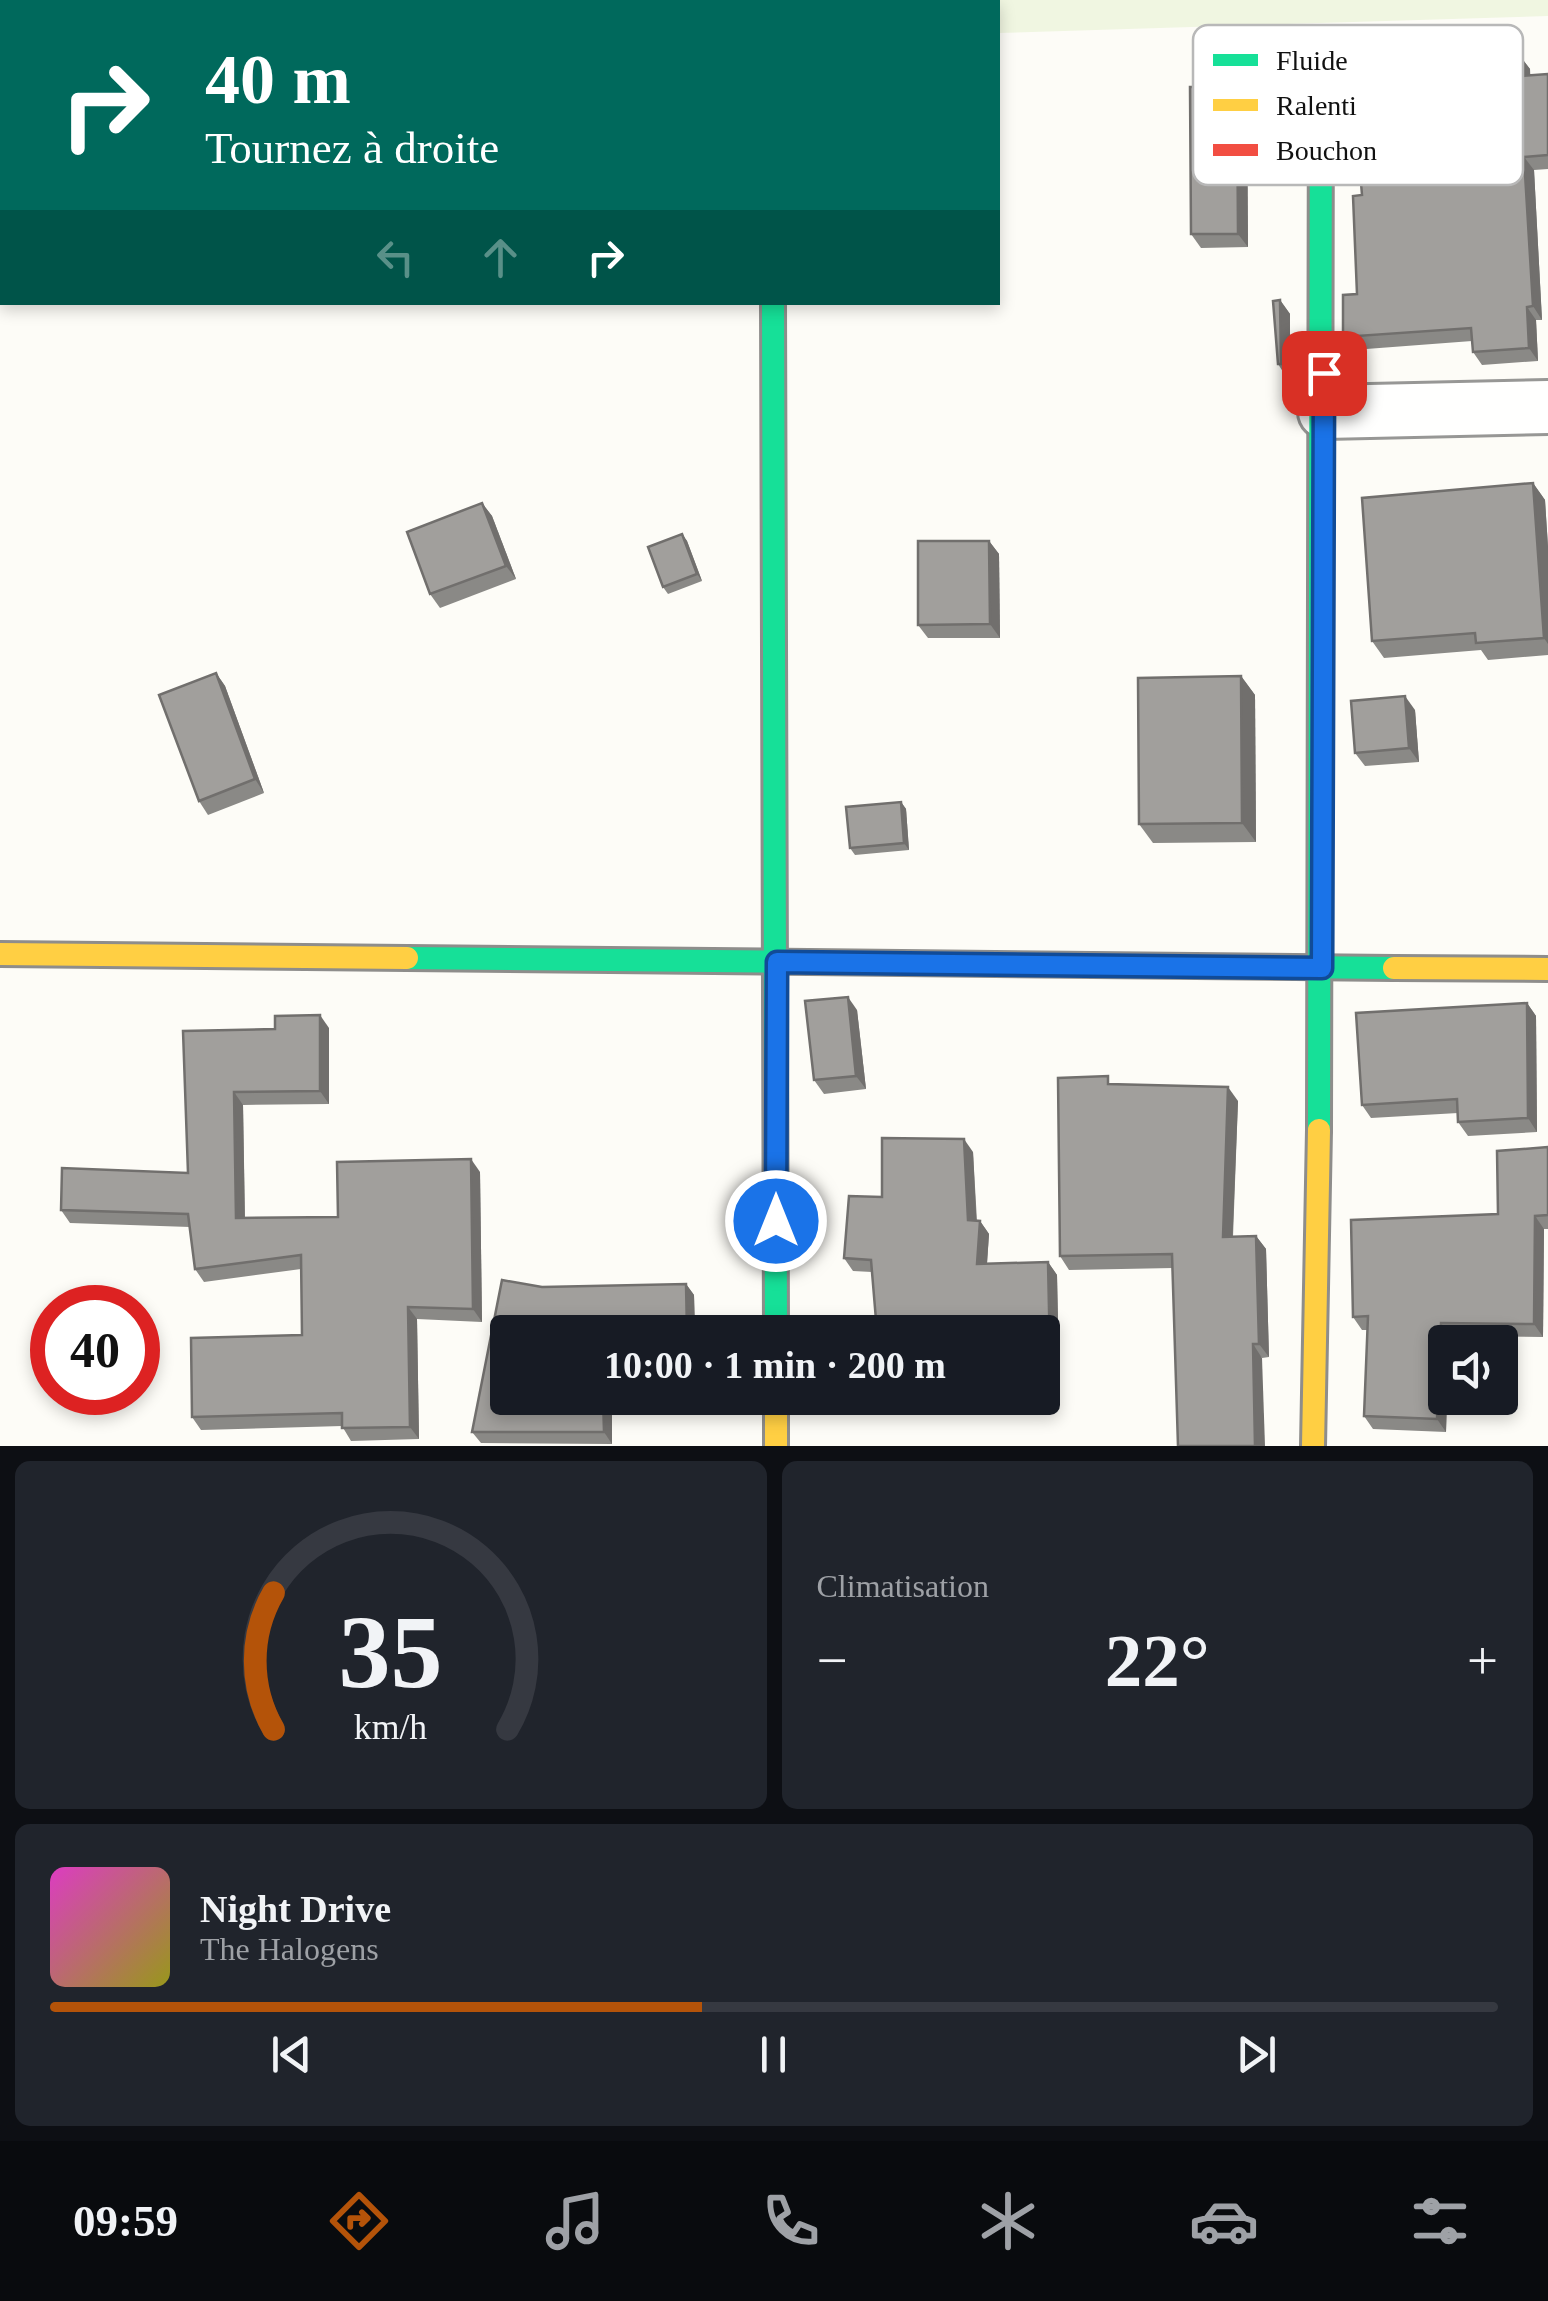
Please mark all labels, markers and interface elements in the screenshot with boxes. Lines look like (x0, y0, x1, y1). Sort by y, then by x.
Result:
legend (1193, 25, 1523, 185)
icon: right (40, 40, 170, 170)
text: 40 m (205, 41, 351, 118)
text: Fluide (1276, 45, 1348, 76)
text: Ralenti (1276, 90, 1357, 121)
text: Tournez à droite (205, 123, 499, 173)
text: Bouchon (1276, 135, 1377, 166)
icon: left (368, 230, 423, 285)
icon: ahead (473, 230, 528, 285)
icon: right (578, 230, 633, 285)
pin (1282, 331, 1367, 416)
icon: arrive (1297, 346, 1352, 401)
position arrow (724, 1169, 828, 1273)
speed limit sign: 40 (30, 1285, 160, 1415)
map controls (1428, 1325, 1518, 1415)
button: sound (1428, 1325, 1518, 1415)
text: 10:00 · 1 min · 200 m (604, 1344, 946, 1386)
text: Climatisation (817, 1568, 989, 1604)
text: 35 (339, 1594, 443, 1709)
text: 22° (1105, 1619, 1210, 1702)
text: − (817, 1630, 848, 1691)
text: + (1467, 1630, 1498, 1691)
text: km/h (354, 1707, 428, 1747)
text: Night Drive (200, 1888, 391, 1930)
text: The Halogens (200, 1931, 379, 1967)
icon: previous (264, 2027, 319, 2082)
icon: pause (746, 2027, 801, 2082)
icon: next (1229, 2027, 1284, 2082)
icon: directions (324, 2186, 394, 2256)
icon: music (540, 2186, 610, 2256)
icon: phone (756, 2186, 826, 2256)
icon: climate (973, 2186, 1043, 2256)
icon: car (1189, 2186, 1259, 2256)
icon: filters (1405, 2186, 1475, 2256)
text: 09:59 (73, 2196, 178, 2246)

